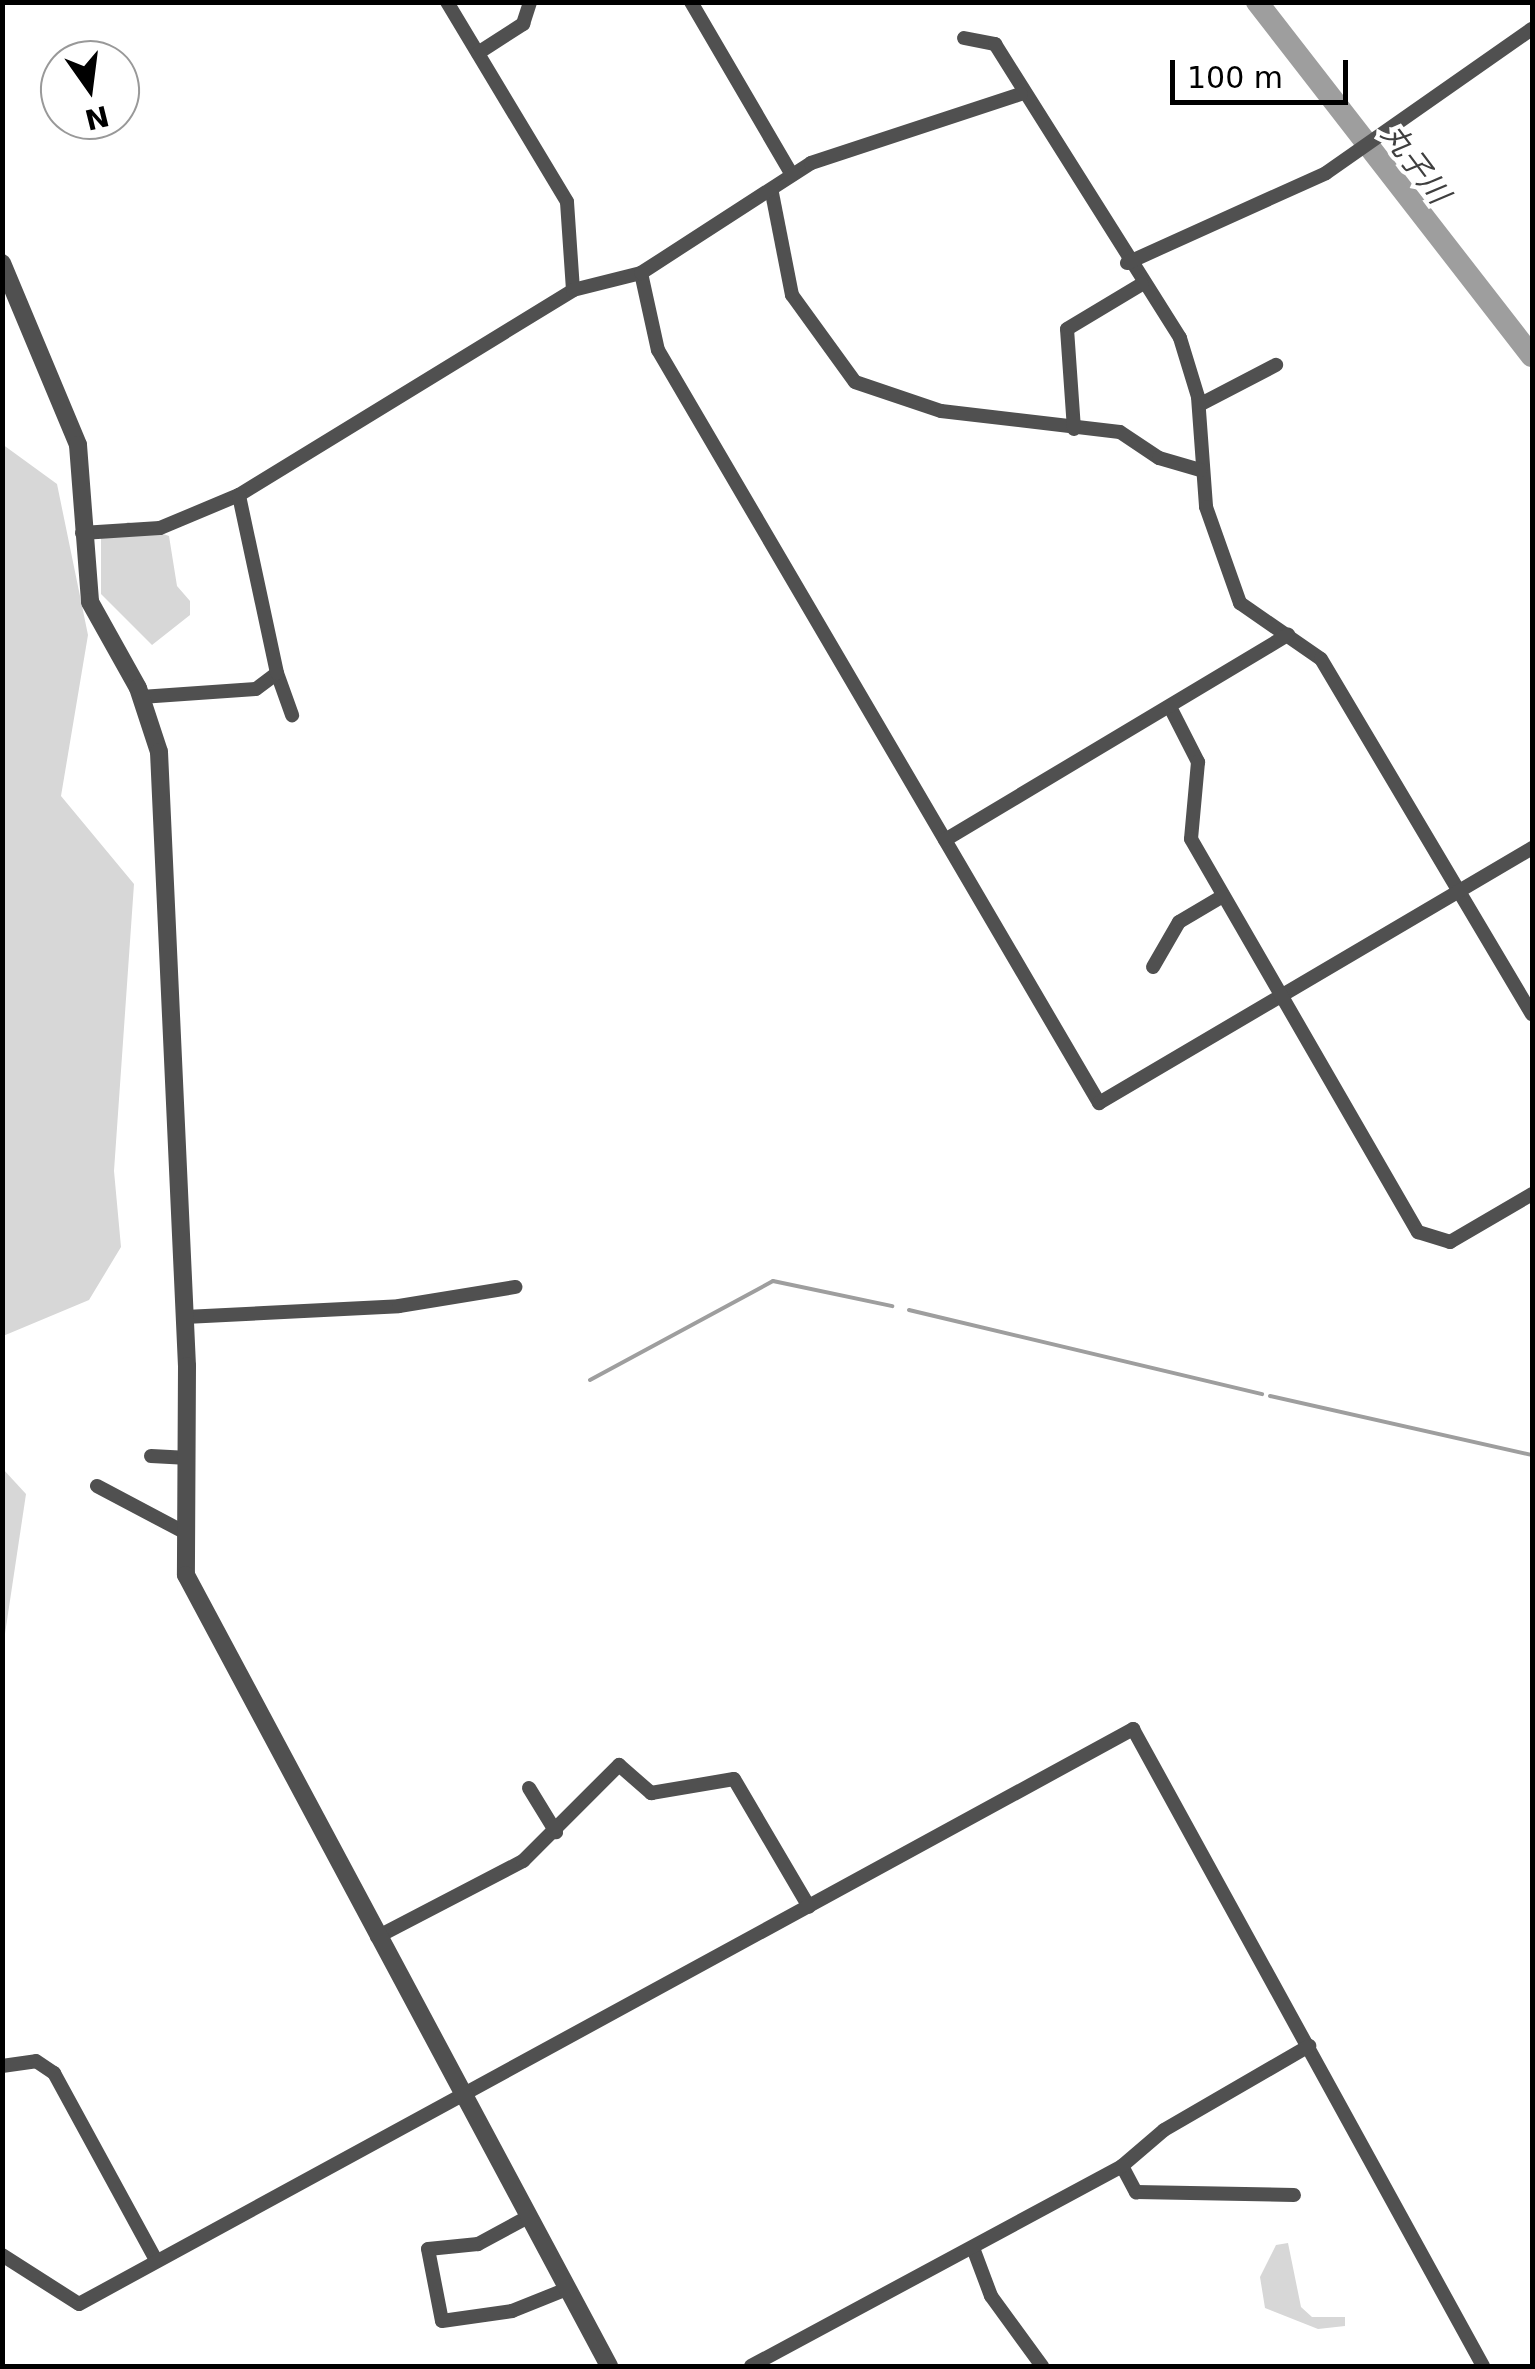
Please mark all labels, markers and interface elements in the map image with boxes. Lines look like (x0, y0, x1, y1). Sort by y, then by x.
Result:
north arrow (40, 40, 140, 140)
scale bar (1175, 40, 1352, 102)
text: 100 m (1187, 60, 1283, 95)
text: N (82, 99, 112, 136)
water label: 丸子川 (1374, 117, 1456, 211)

